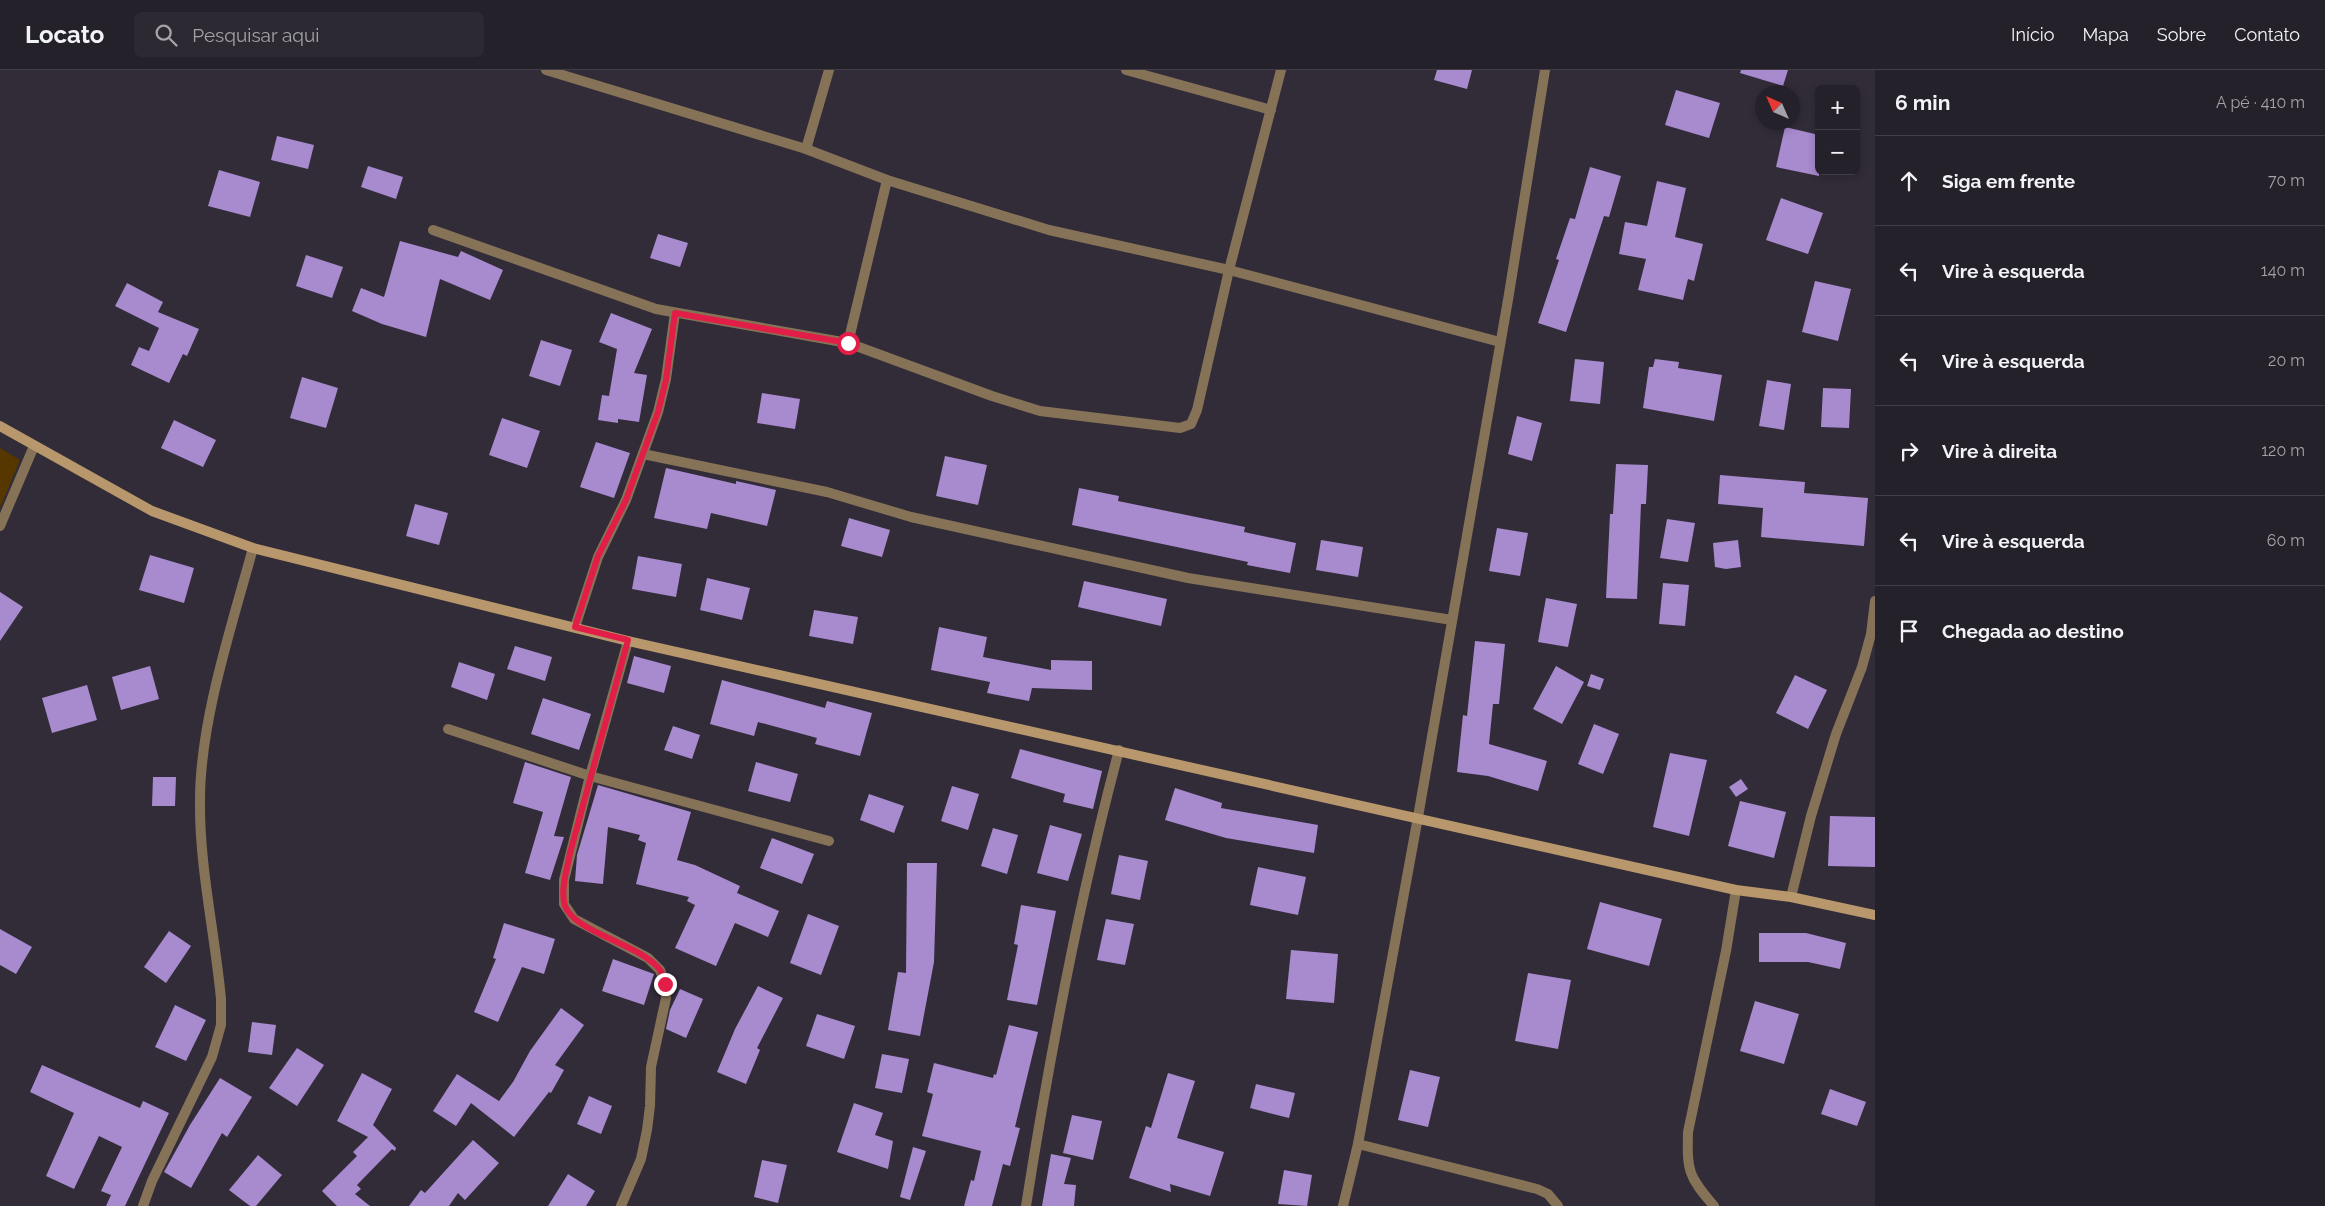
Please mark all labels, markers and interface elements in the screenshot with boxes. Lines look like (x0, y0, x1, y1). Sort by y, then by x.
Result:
search box (134, 12, 484, 57)
text: Locato (25, 20, 104, 49)
icon: search (152, 21, 180, 49)
text: Pesquisar aqui (192, 24, 320, 46)
text: Início (2011, 24, 2054, 45)
text: Mapa (2082, 24, 2129, 45)
text: Sobre (2157, 24, 2206, 45)
text: Contato (2234, 24, 2300, 45)
north arrow (1755, 85, 1800, 130)
map controls (1815, 85, 1860, 175)
button: + (1815, 85, 1860, 130)
text: 6 min (1895, 90, 1950, 115)
text: A pé · 410 m (2216, 93, 2305, 112)
button: − (1815, 130, 1860, 175)
icon: ahead (1895, 167, 1923, 195)
text: Siga em frente (1942, 170, 2075, 192)
text: 70 m (2268, 171, 2305, 190)
icon: left (1895, 257, 1923, 285)
text: Vire à esquerda (1942, 260, 2085, 282)
text: 140 m (2261, 261, 2305, 280)
route start (837, 332, 860, 355)
icon: left (1895, 347, 1923, 375)
text: Vire à esquerda (1942, 350, 2085, 372)
text: 20 m (2268, 351, 2305, 370)
icon: right (1895, 437, 1923, 465)
text: Vire à direita (1942, 440, 2057, 462)
text: 120 m (2261, 441, 2305, 460)
icon: left (1895, 527, 1923, 555)
text: Vire à esquerda (1942, 530, 2085, 552)
text: 60 m (2267, 531, 2305, 550)
icon: arrive (1895, 617, 1923, 645)
text: Chegada ao destino (1942, 620, 2124, 642)
route end (654, 973, 677, 996)

